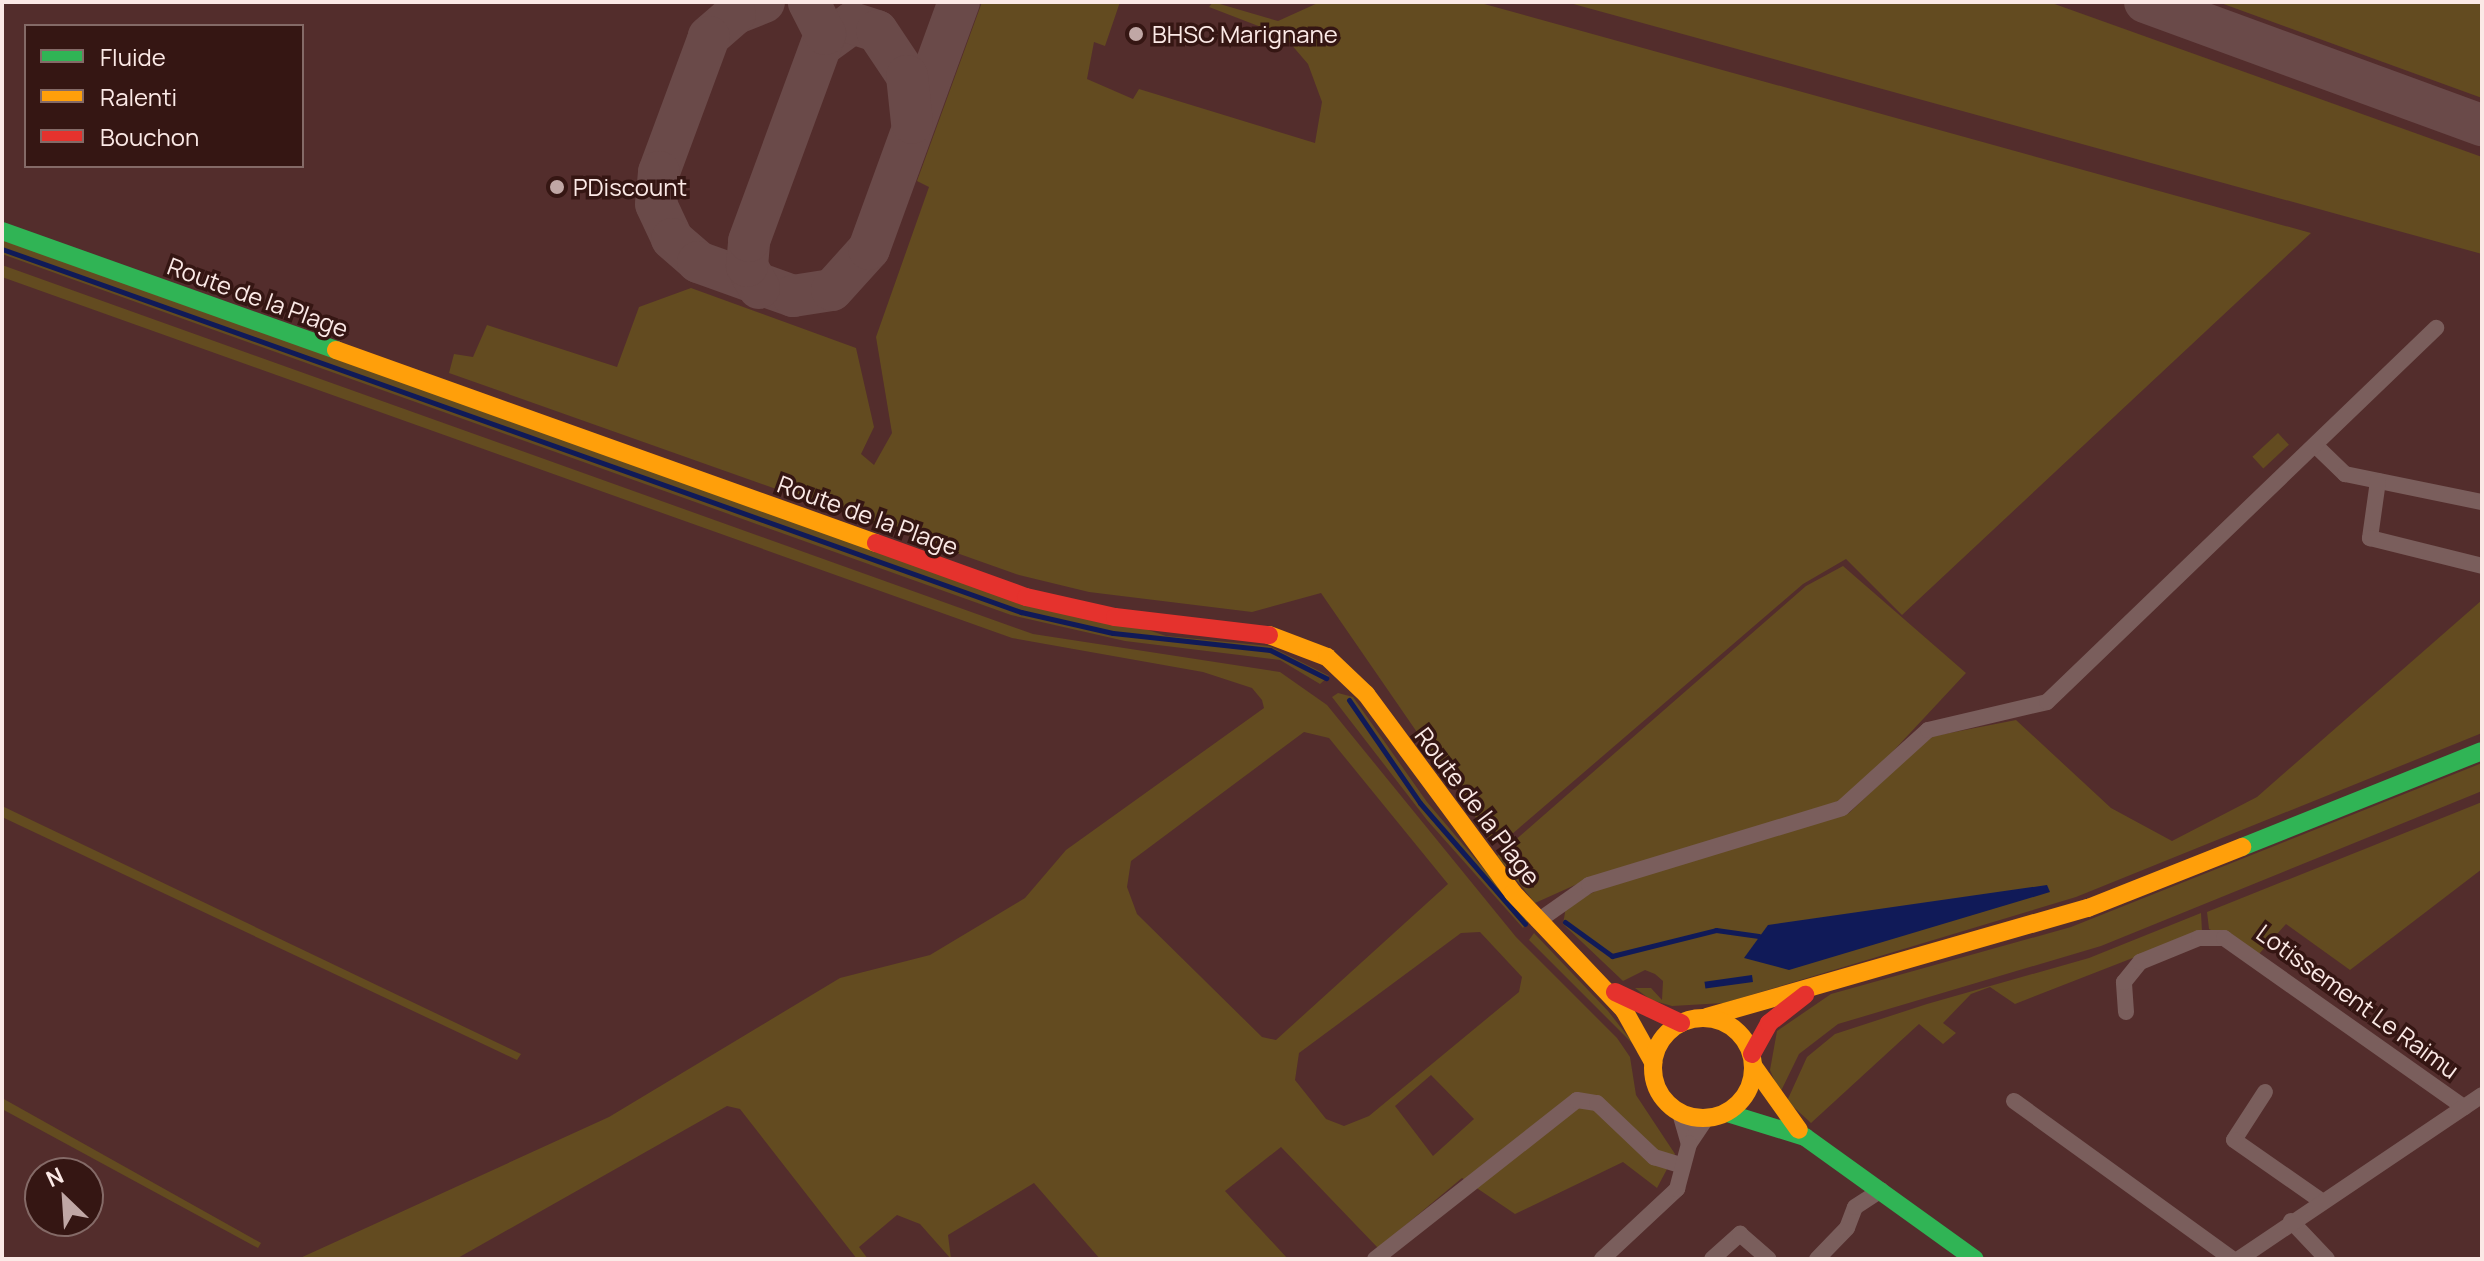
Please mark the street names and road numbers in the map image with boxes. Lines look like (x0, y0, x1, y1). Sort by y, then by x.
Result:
street label: Route de la Plage (164, 251, 352, 343)
street label: Route de la Plage (774, 469, 962, 561)
street label: Route de la Plage (1409, 721, 1547, 891)
street label: Lotissement Le Raimu (2251, 918, 2465, 1084)

